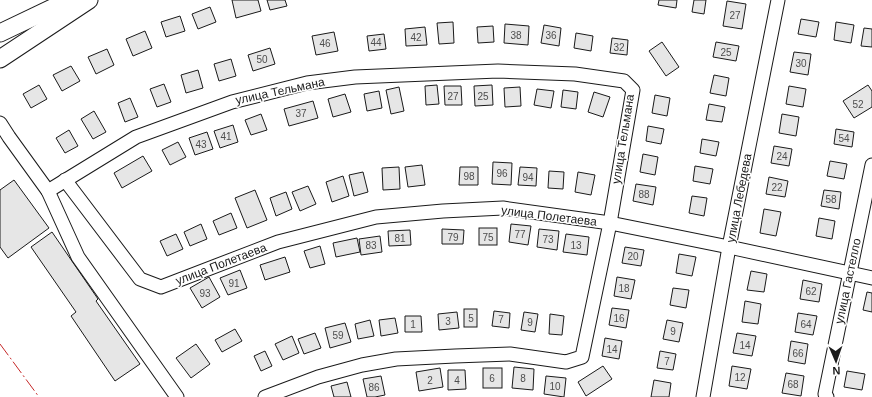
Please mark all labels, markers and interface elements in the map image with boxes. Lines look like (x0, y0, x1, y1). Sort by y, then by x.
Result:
house number: 27 (729, 10, 741, 21)
house number: 38 (510, 30, 522, 41)
house number: 36 (545, 30, 557, 41)
house number: 42 (410, 32, 422, 43)
house number: 44 (370, 37, 382, 48)
house number: 46 (319, 38, 331, 49)
house number: 32 (613, 42, 625, 53)
house number: 25 (720, 47, 732, 58)
house number: 50 (256, 54, 268, 65)
house number: 30 (795, 58, 807, 69)
street label: улица Тельмана (234, 75, 326, 107)
house number: 27 (447, 91, 459, 102)
house number: 25 (477, 91, 489, 102)
street label: улица Тельмана (609, 93, 637, 185)
house number: 52 (852, 99, 864, 110)
house number: 37 (295, 108, 307, 119)
house number: 41 (220, 131, 232, 142)
house number: 54 (838, 133, 850, 144)
house number: 43 (195, 139, 207, 150)
house number: 24 (776, 151, 788, 162)
street label: улица Лебедева (723, 152, 755, 244)
house number: 96 (496, 168, 508, 179)
house number: 98 (463, 171, 475, 182)
house number: 94 (522, 172, 534, 183)
house number: 22 (771, 182, 783, 193)
house number: 88 (638, 189, 650, 200)
house number: 58 (825, 194, 837, 205)
street label: улица Полетаева (500, 203, 598, 229)
house number: 77 (514, 229, 526, 240)
house number: 79 (447, 232, 459, 243)
house number: 75 (482, 232, 494, 243)
house number: 81 (394, 233, 406, 244)
house number: 73 (542, 234, 554, 245)
street label: улица Гастелло (832, 237, 864, 325)
street label: улица Полетаева (174, 240, 269, 288)
house number: 83 (365, 240, 377, 251)
house number: 13 (570, 240, 582, 251)
house number: 20 (627, 251, 639, 262)
house number: 91 (228, 278, 240, 289)
house number: 18 (618, 283, 630, 294)
house number: 62 (805, 286, 817, 297)
house number: 93 (199, 288, 211, 299)
house number: 5 (468, 313, 474, 324)
house number: 16 (613, 313, 625, 324)
house number: 7 (498, 314, 504, 325)
house number: 3 (445, 316, 451, 327)
house number: 9 (527, 317, 533, 328)
house number: 1 (410, 319, 416, 330)
house number: 64 (800, 319, 812, 330)
house number: 9 (670, 326, 676, 337)
house number: 59 (332, 330, 344, 341)
house number: 14 (739, 340, 751, 351)
north arrow (816, 341, 856, 381)
house number: 14 (606, 344, 618, 355)
house number: 66 (792, 348, 804, 359)
house number: 7 (664, 356, 670, 367)
text: N (832, 365, 841, 377)
house number: 12 (734, 372, 746, 383)
house number: 6 (489, 373, 495, 384)
house number: 8 (520, 373, 526, 384)
house number: 2 (427, 375, 433, 386)
house number: 4 (454, 375, 460, 386)
house number: 68 (787, 379, 799, 390)
house number: 10 (549, 381, 561, 392)
house number: 86 (368, 382, 380, 393)

